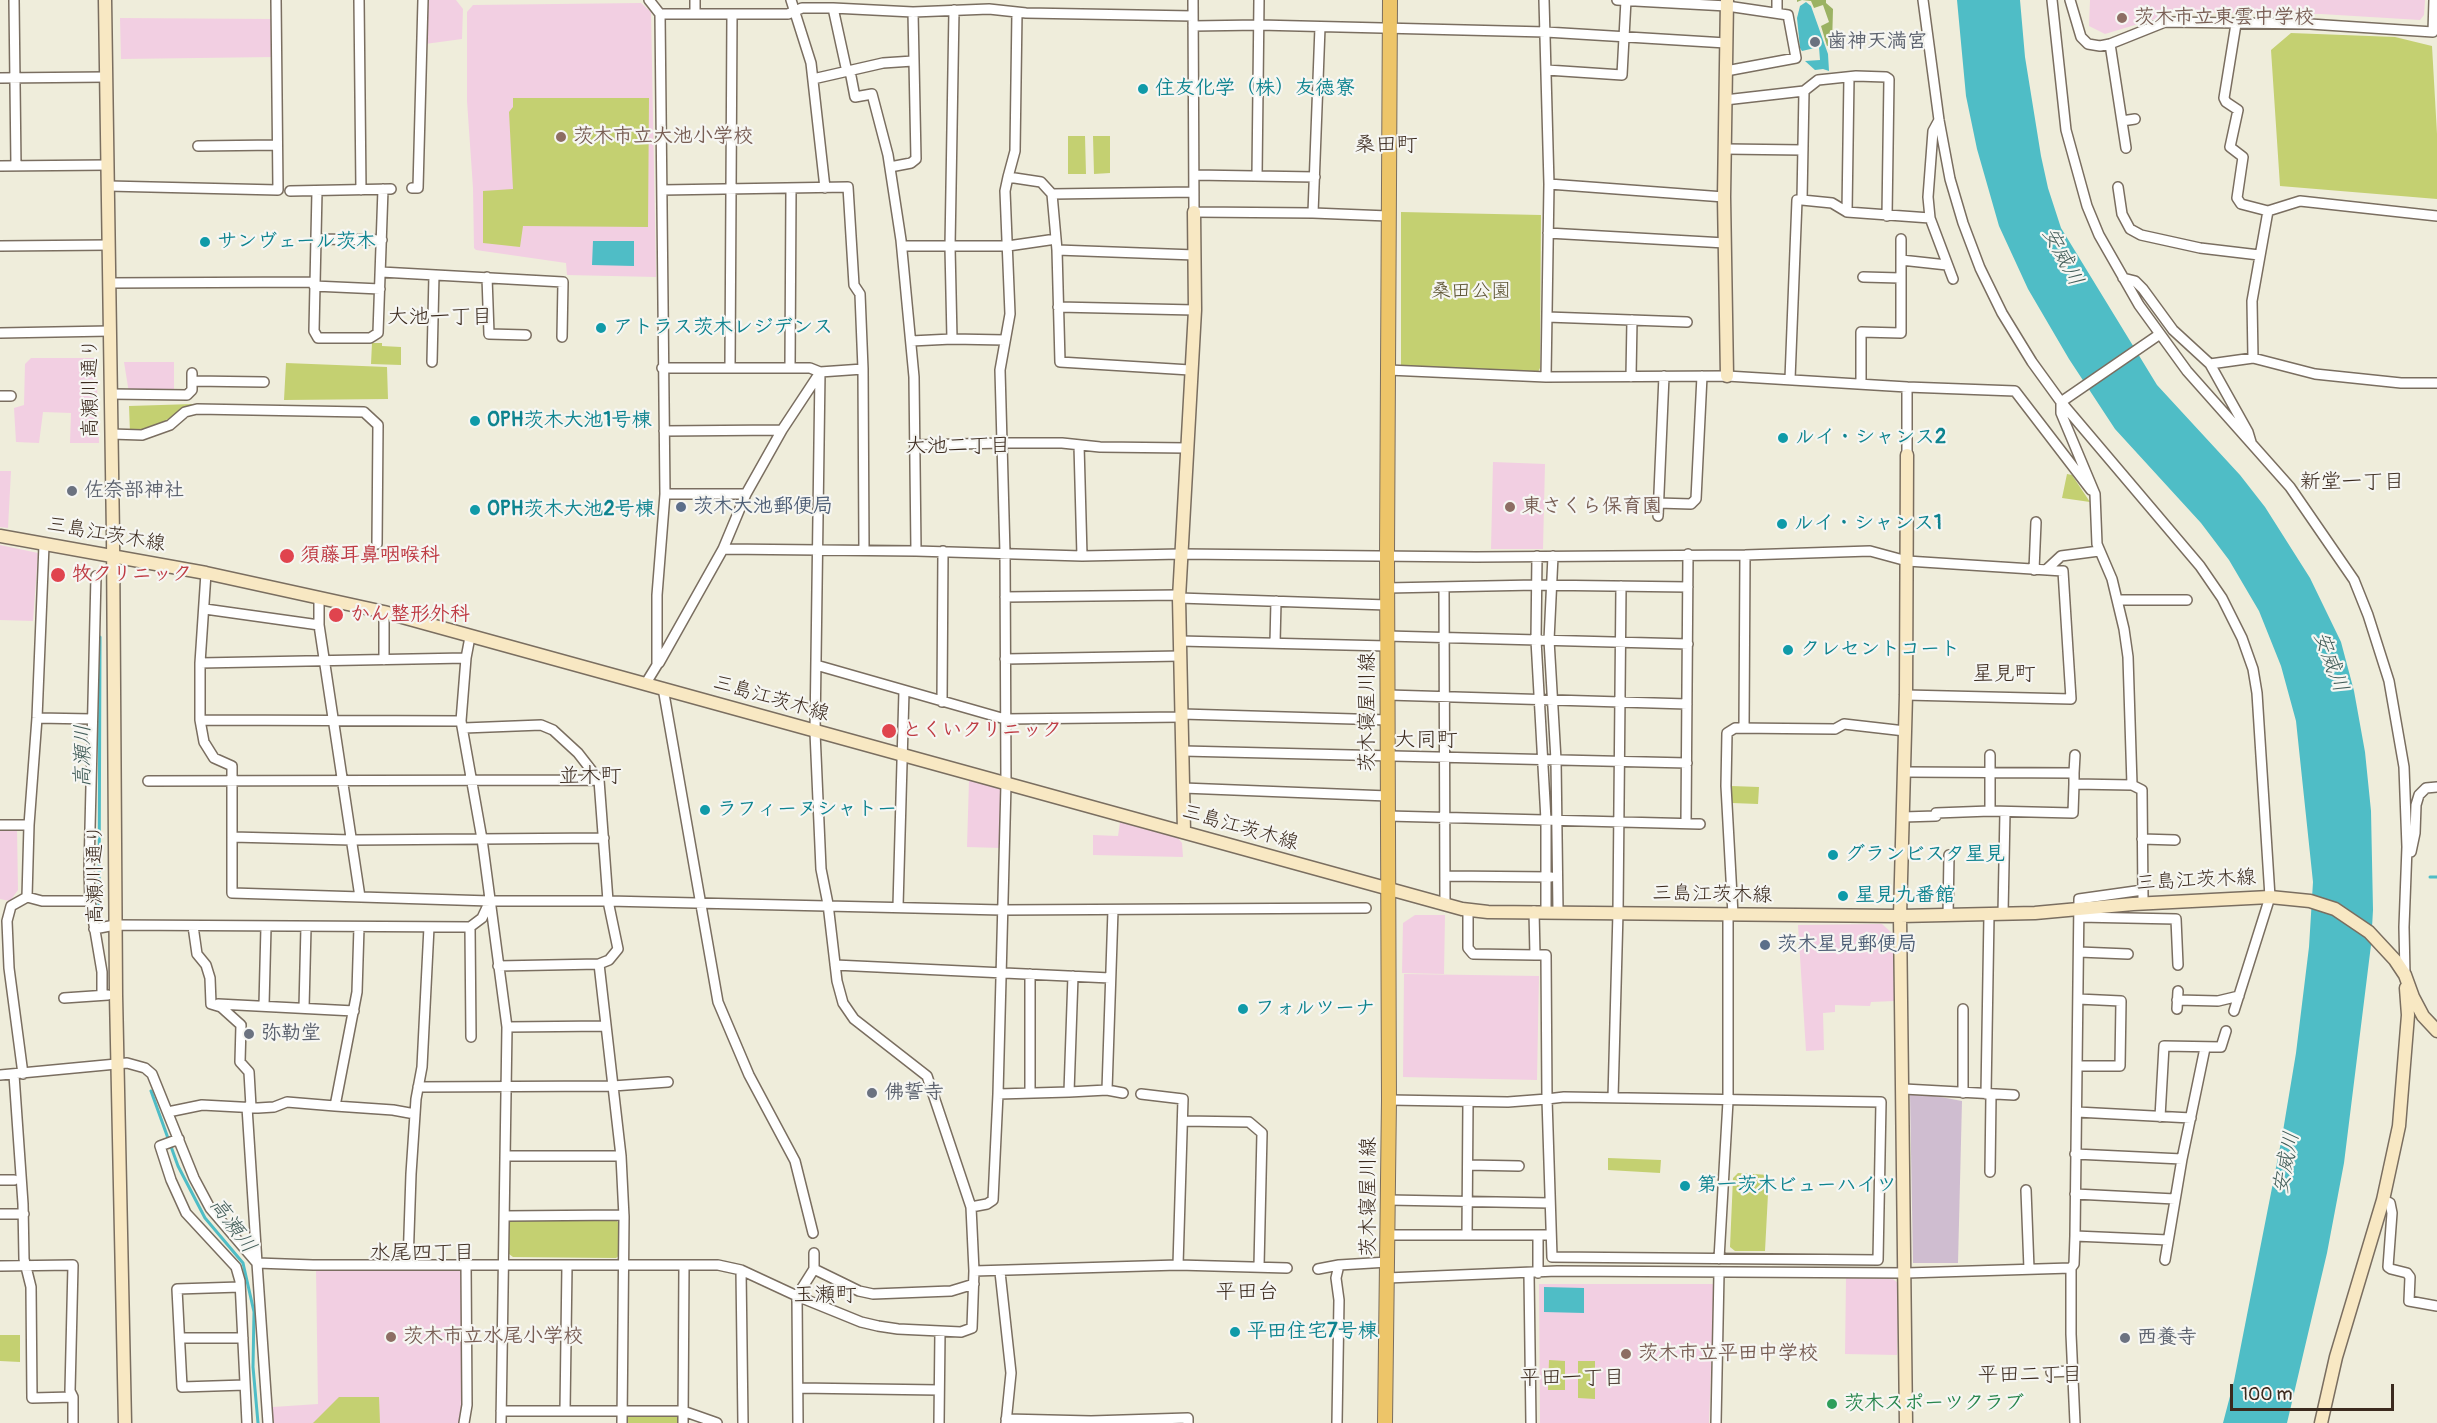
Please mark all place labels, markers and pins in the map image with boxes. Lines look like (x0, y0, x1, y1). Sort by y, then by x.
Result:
place label: 茨木市立東雲中学校 (2134, 6, 2314, 30)
marker: 茨木市立東雲中学校 (2115, 11, 2129, 25)
place label: 歯神天満宮 (1827, 30, 1927, 54)
marker: 歯神天満宮 (1808, 35, 1822, 49)
place label: 住友化学（株）友徳寮 (1155, 77, 1355, 101)
marker: 住友化学（株）友徳寮 (1136, 82, 1150, 96)
place label: 茨木市立大池小学校 (573, 125, 753, 149)
marker: 茨木市立大池小学校 (554, 130, 568, 144)
place label: サンヴェール茨木 (217, 230, 376, 254)
marker: サンヴェール茨木 (198, 235, 212, 249)
place label: アトラス茨木レジデンス (613, 316, 833, 340)
marker: アトラス茨木レジデンス (594, 321, 608, 335)
place label: OPH茨木大池1号棟 (487, 409, 651, 433)
marker: OPH茨木大池1号棟 (468, 414, 482, 428)
place label: ルイ・シャンス2 (1795, 426, 1946, 450)
marker: ルイ・シャンス2 (1776, 431, 1790, 445)
place label: 佐奈部神社 (84, 479, 184, 503)
marker: 佐奈部神社 (65, 484, 79, 498)
place label: 茨木大池郵便局 (693, 495, 833, 519)
place label: 東さくら保育園 (1522, 495, 1662, 519)
place label: OPH茨木大池2号棟 (487, 498, 655, 522)
marker: 茨木大池郵便局 (674, 500, 688, 514)
marker: 東さくら保育園 (1503, 500, 1517, 514)
marker: OPH茨木大池2号棟 (468, 503, 482, 517)
place label: ルイ・シャンス1 (1794, 512, 1942, 536)
marker: ルイ・シャンス1 (1775, 517, 1789, 531)
place label: 須藤耳鼻咽喉科 (300, 544, 440, 568)
marker: 須藤耳鼻咽喉科 (278, 547, 296, 565)
place label: 牧クリニック (72, 563, 192, 587)
marker: 牧クリニック (49, 566, 67, 584)
place label: かん整形外科 (350, 603, 470, 627)
marker: かん整形外科 (327, 606, 345, 624)
place label: クレセントコート (1800, 638, 1960, 662)
marker: クレセントコート (1781, 643, 1795, 657)
place label: とくいクリニック (902, 719, 1062, 743)
marker: とくいクリニック (880, 722, 898, 740)
place label: ラフィーヌシャトー (717, 798, 897, 822)
marker: ラフィーヌシャトー (698, 803, 712, 817)
place label: グランビスタ星見 (1845, 843, 2005, 867)
marker: グランビスタ星見 (1826, 848, 1840, 862)
place label: 星見九番館 (1855, 884, 1955, 908)
marker: 星見九番館 (1836, 889, 1850, 903)
place label: 茨木星見郵便局 (1777, 933, 1917, 957)
marker: 茨木星見郵便局 (1758, 938, 1772, 952)
place label: フォルツーナ (1255, 997, 1375, 1021)
marker: フォルツーナ (1236, 1002, 1250, 1016)
place label: 弥勒堂 (261, 1022, 321, 1046)
marker: 弥勒堂 (242, 1027, 256, 1041)
place label: 佛誓寺 (884, 1081, 944, 1105)
marker: 佛誓寺 (865, 1086, 879, 1100)
place label: 第一茨木ビューハイツ (1697, 1174, 1897, 1198)
marker: 第一茨木ビューハイツ (1678, 1179, 1692, 1193)
place label: 平田住宅7号棟 (1247, 1320, 1378, 1344)
place label: 茨木市立水尾小学校 (403, 1325, 583, 1349)
marker: 平田住宅7号棟 (1228, 1325, 1242, 1339)
place label: 西養寺 (2137, 1326, 2197, 1350)
marker: 茨木市立水尾小学校 (384, 1330, 398, 1344)
marker: 西養寺 (2118, 1331, 2132, 1345)
place label: 茨木市立平田中学校 (1638, 1342, 1818, 1366)
marker: 茨木市立平田中学校 (1619, 1347, 1633, 1361)
place label: 茨木スポーツクラブ (1844, 1392, 2024, 1416)
marker: 茨木スポーツクラブ (1825, 1397, 1839, 1411)

